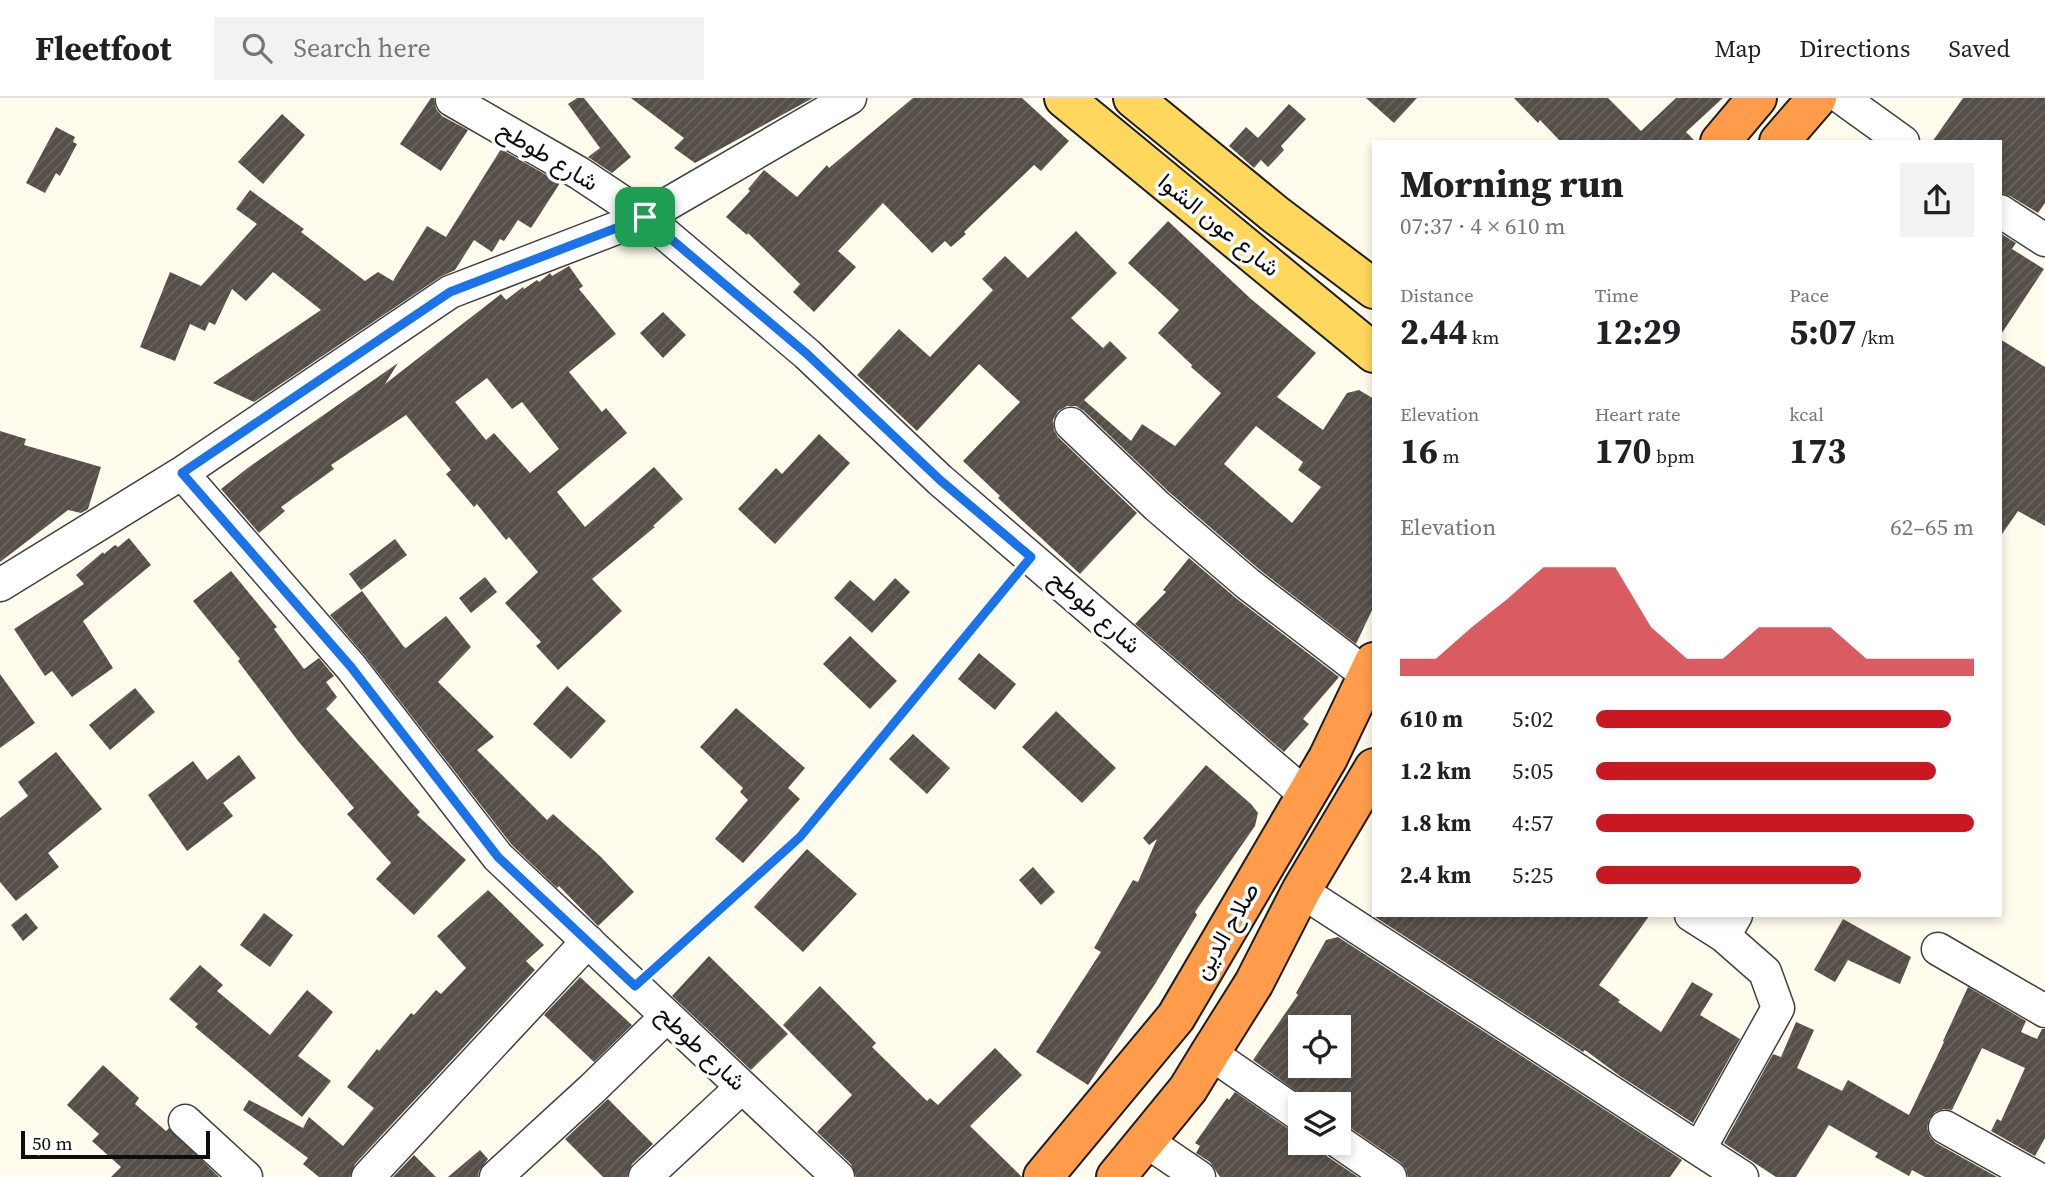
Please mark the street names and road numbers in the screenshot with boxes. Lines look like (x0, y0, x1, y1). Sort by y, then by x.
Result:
street label: شارع طوطح (491, 113, 605, 199)
street label: شارع عون الشوا (1151, 165, 1287, 284)
street label: شارع طوطح (1041, 562, 1149, 662)
street label: صلاح الدين (1185, 876, 1267, 985)
street label: شارع طوطح (648, 997, 754, 1099)

